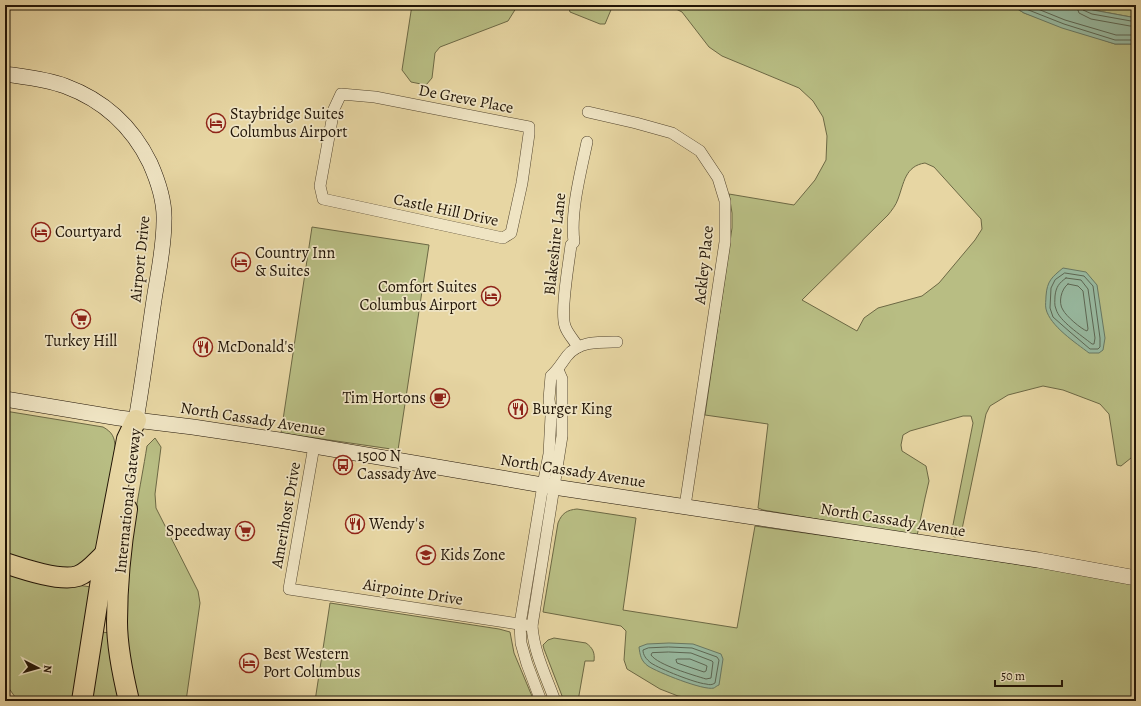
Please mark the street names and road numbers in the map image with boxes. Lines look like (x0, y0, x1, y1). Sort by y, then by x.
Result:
street label: De Greve Place (417, 79, 515, 119)
street label: Castle Hill Drive (392, 188, 500, 232)
street label: Blakeshire Lane (539, 192, 571, 296)
street label: Airport Drive (124, 215, 155, 304)
street label: Ackley Place (689, 225, 719, 306)
street label: North Cassady Avenue (179, 397, 327, 441)
street label: International Gateway (109, 426, 147, 575)
street label: North Cassady Avenue (499, 449, 647, 493)
street label: Amerihost Drive (266, 460, 306, 571)
street label: North Cassady Avenue (819, 498, 967, 542)
street label: Airpointe Drive (360, 573, 465, 611)

